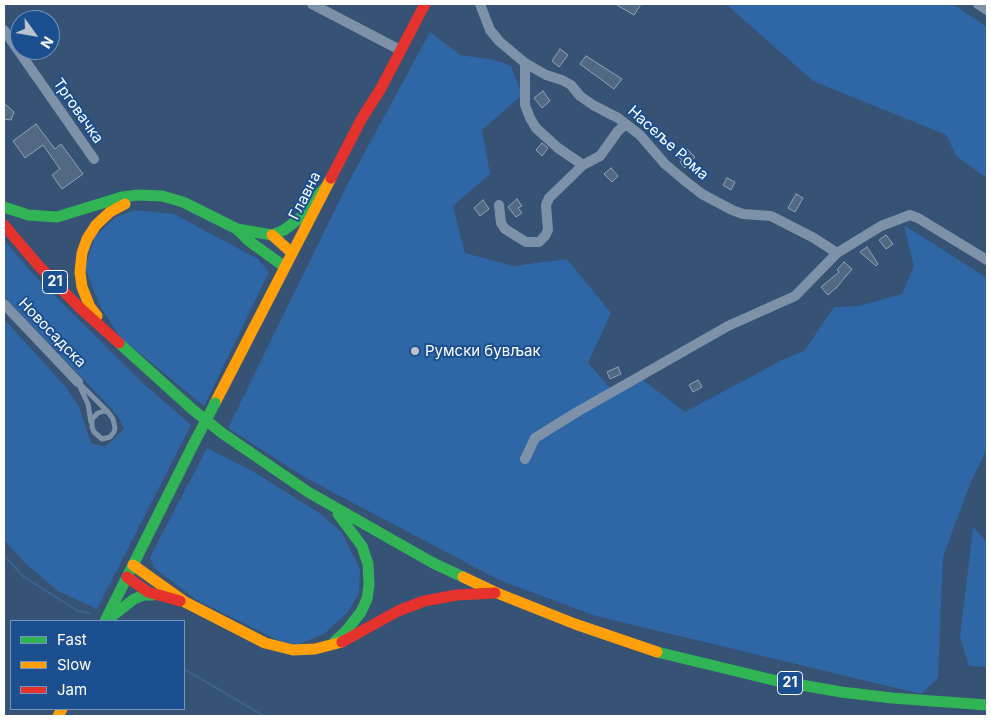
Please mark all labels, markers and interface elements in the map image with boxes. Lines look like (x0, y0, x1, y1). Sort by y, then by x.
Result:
north arrow (10, 10, 60, 60)
text: N (37, 34, 57, 52)
street label: Трговачка (49, 75, 107, 147)
street label: Насеље Рома (624, 102, 712, 184)
street label: Главна (285, 169, 325, 223)
road number: 21 (42, 270, 68, 294)
street label: Новосадска (15, 295, 89, 371)
place label: Румски бувљак (425, 342, 541, 360)
marker: Румски бувљак (409, 345, 421, 357)
legend (10, 620, 185, 710)
text: Fast (57, 630, 87, 649)
text: Slow (57, 655, 91, 674)
road number: 21 (778, 671, 802, 694)
text: Jam (57, 680, 87, 699)

